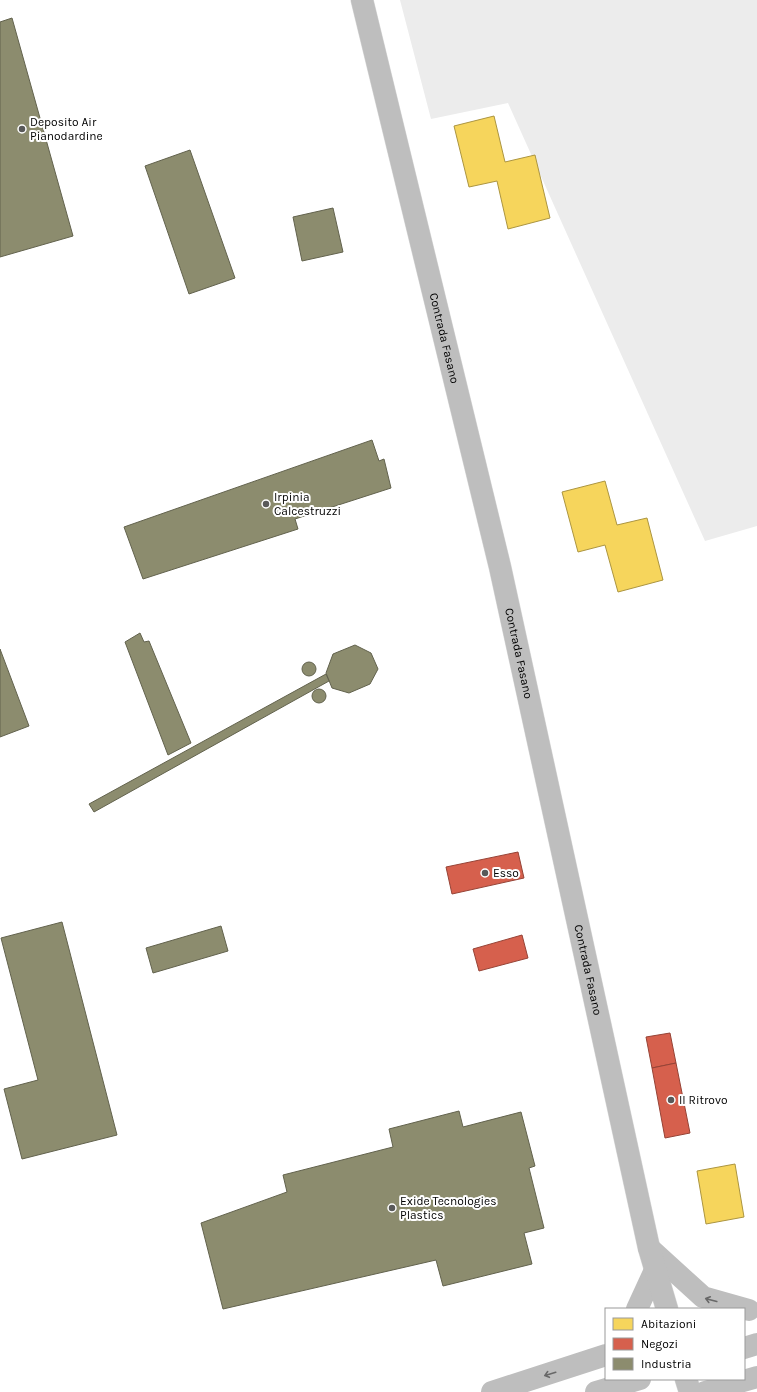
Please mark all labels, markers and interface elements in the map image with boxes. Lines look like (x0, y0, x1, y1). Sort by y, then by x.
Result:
place label: Deposito Air Pianodardine (30, 115, 103, 143)
marker: Deposito Air Pianodardine (17, 124, 27, 134)
street label: Contrada Fasano (427, 291, 462, 385)
place label: Irpinia Calcestruzzi (274, 490, 341, 518)
marker: Irpinia Calcestruzzi (261, 499, 271, 509)
street label: Contrada Fasano (502, 607, 536, 700)
place label: Esso (493, 866, 519, 880)
marker: Esso (480, 868, 490, 878)
street label: Contrada Fasano (571, 923, 605, 1017)
place label: Il Ritrovo (679, 1093, 728, 1107)
marker: Il Ritrovo (666, 1095, 676, 1105)
place label: Exide Tecnologies Plastics (400, 1194, 497, 1222)
marker: Exide Tecnologies Plastics (387, 1203, 397, 1213)
one-way arrow (705, 1296, 718, 1303)
legend (605, 1308, 745, 1380)
text: Abitazioni (641, 1317, 696, 1331)
text: Negozi (641, 1337, 678, 1351)
text: Industria (641, 1357, 691, 1371)
one-way arrow (544, 1371, 557, 1378)

